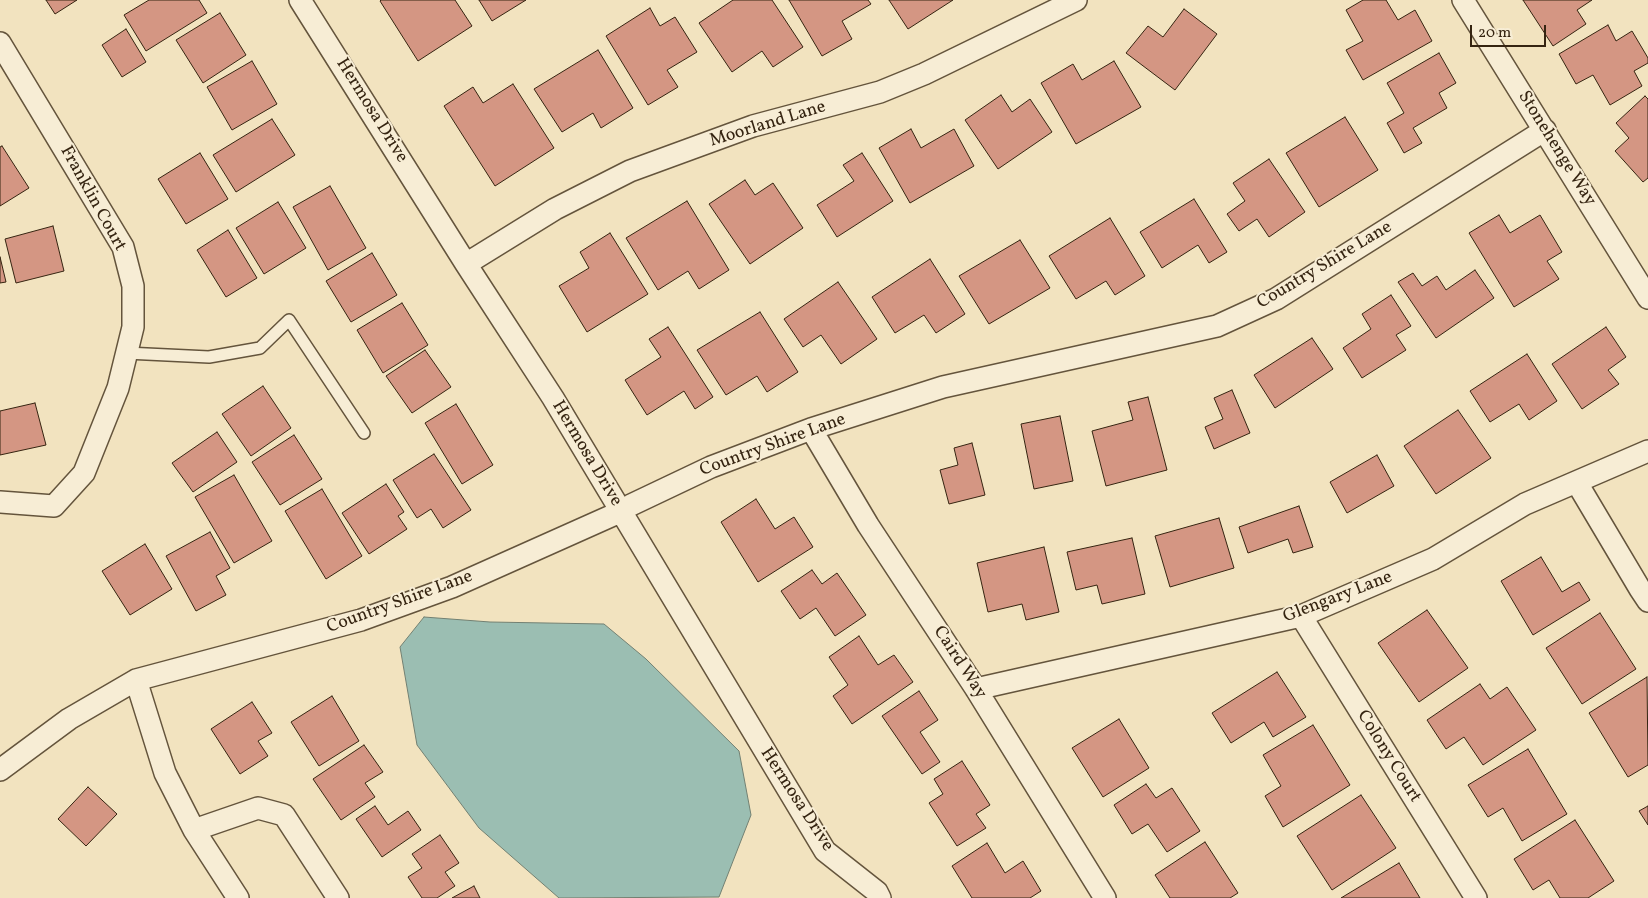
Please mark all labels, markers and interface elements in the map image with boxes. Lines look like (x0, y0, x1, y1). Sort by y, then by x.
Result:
scale bar (1473, 15, 1549, 47)
text: 20 m (1478, 23, 1511, 44)
street label: Hermosa Drive (330, 55, 412, 167)
street label: Stonehenge Way (1512, 88, 1600, 210)
street label: Moorland Lane (707, 97, 829, 153)
street label: Franklin Court (54, 143, 130, 255)
street label: Country Shire Lane (1254, 217, 1396, 315)
street label: Hermosa Drive (546, 397, 626, 511)
street label: Country Shire Lane (697, 410, 849, 482)
street label: Country Shire Lane (324, 567, 476, 639)
street label: Glengary Lane (1280, 567, 1396, 629)
street label: Caird Way (928, 623, 990, 703)
street label: Colony Court (1351, 707, 1425, 807)
street label: Hermosa Drive (754, 744, 838, 856)

